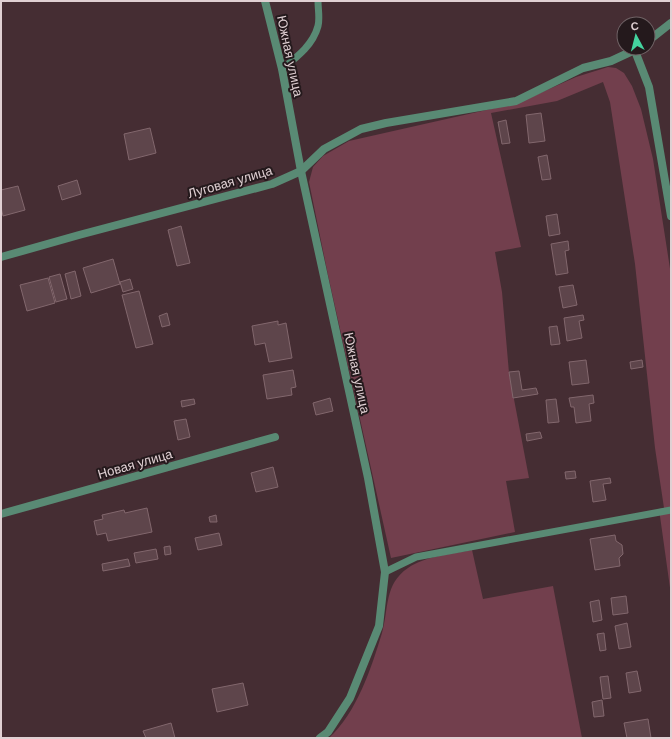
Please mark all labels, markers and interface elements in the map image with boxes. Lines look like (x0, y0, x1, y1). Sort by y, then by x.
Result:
street label: Южная улица (274, 14, 306, 99)
north arrow (616, 16, 656, 56)
text: С (630, 20, 640, 33)
street label: Луговая улица (186, 163, 275, 201)
street label: Южная улица (341, 331, 373, 416)
street label: Новая улица (96, 446, 175, 482)

